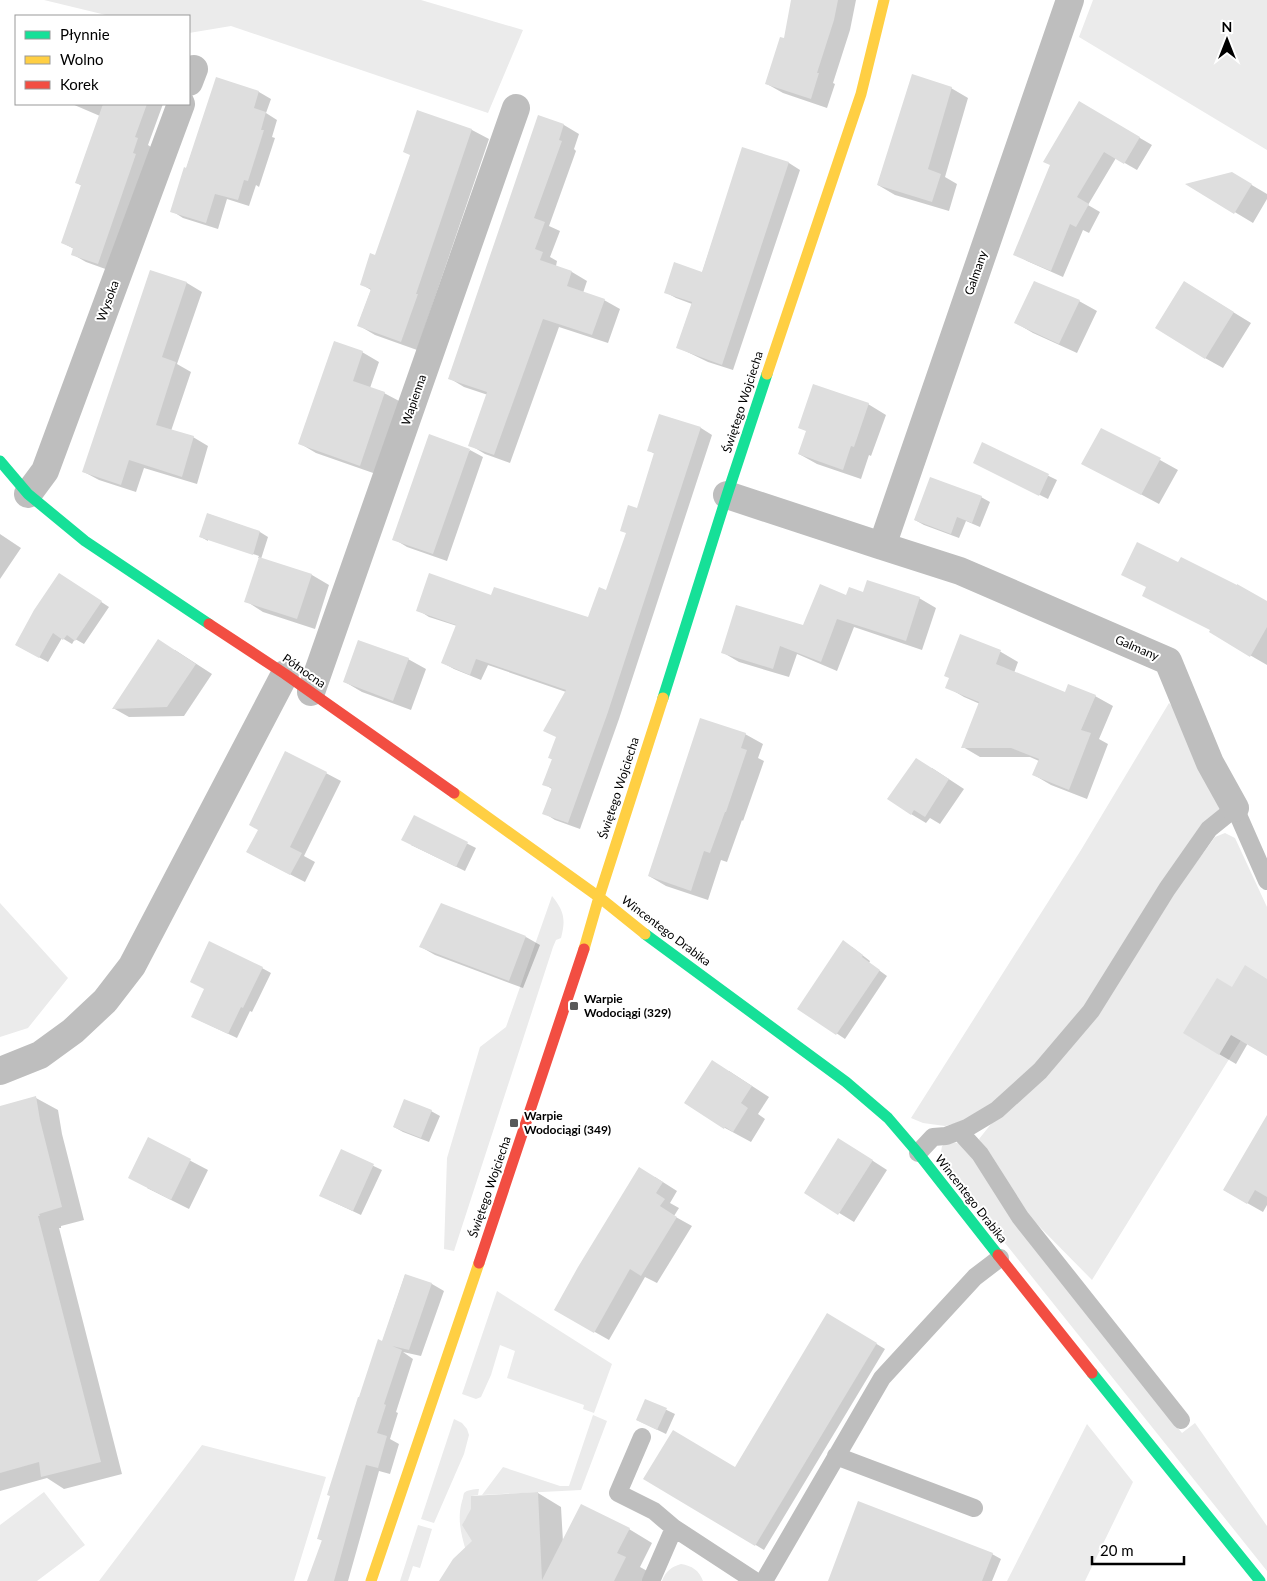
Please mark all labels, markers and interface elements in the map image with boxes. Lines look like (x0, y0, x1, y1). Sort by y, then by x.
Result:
legend (15, 15, 190, 105)
north arrow (1202, 15, 1252, 65)
text: N (1222, 18, 1232, 35)
text: Płynnie (60, 25, 110, 43)
text: Wolno (60, 50, 104, 68)
text: Korek (60, 75, 99, 93)
street label: Galmany (961, 248, 990, 297)
street label: Wysoka (93, 278, 122, 323)
street label: Świętego Wojciecha (719, 349, 766, 455)
street label: Wapienna (398, 372, 429, 427)
street label: Galmany (1113, 632, 1162, 664)
street label: Północna (280, 650, 329, 691)
street label: Świętego Wojciecha (595, 735, 642, 841)
street label: Wincentego Drabika (619, 892, 714, 969)
place label: Warpie Wodociągi (329) (584, 991, 671, 1020)
marker: Warpie Wodociągi (329) (568, 1000, 580, 1012)
place label: Warpie Wodociągi (349) (524, 1108, 611, 1137)
marker: Warpie Wodociągi (349) (508, 1117, 520, 1129)
street label: Świętego Wojciecha (465, 1134, 514, 1239)
street label: Wincentego Drabika (932, 1151, 1011, 1246)
scale bar (1092, 1534, 1184, 1566)
text: 20 m (1100, 1541, 1134, 1559)

